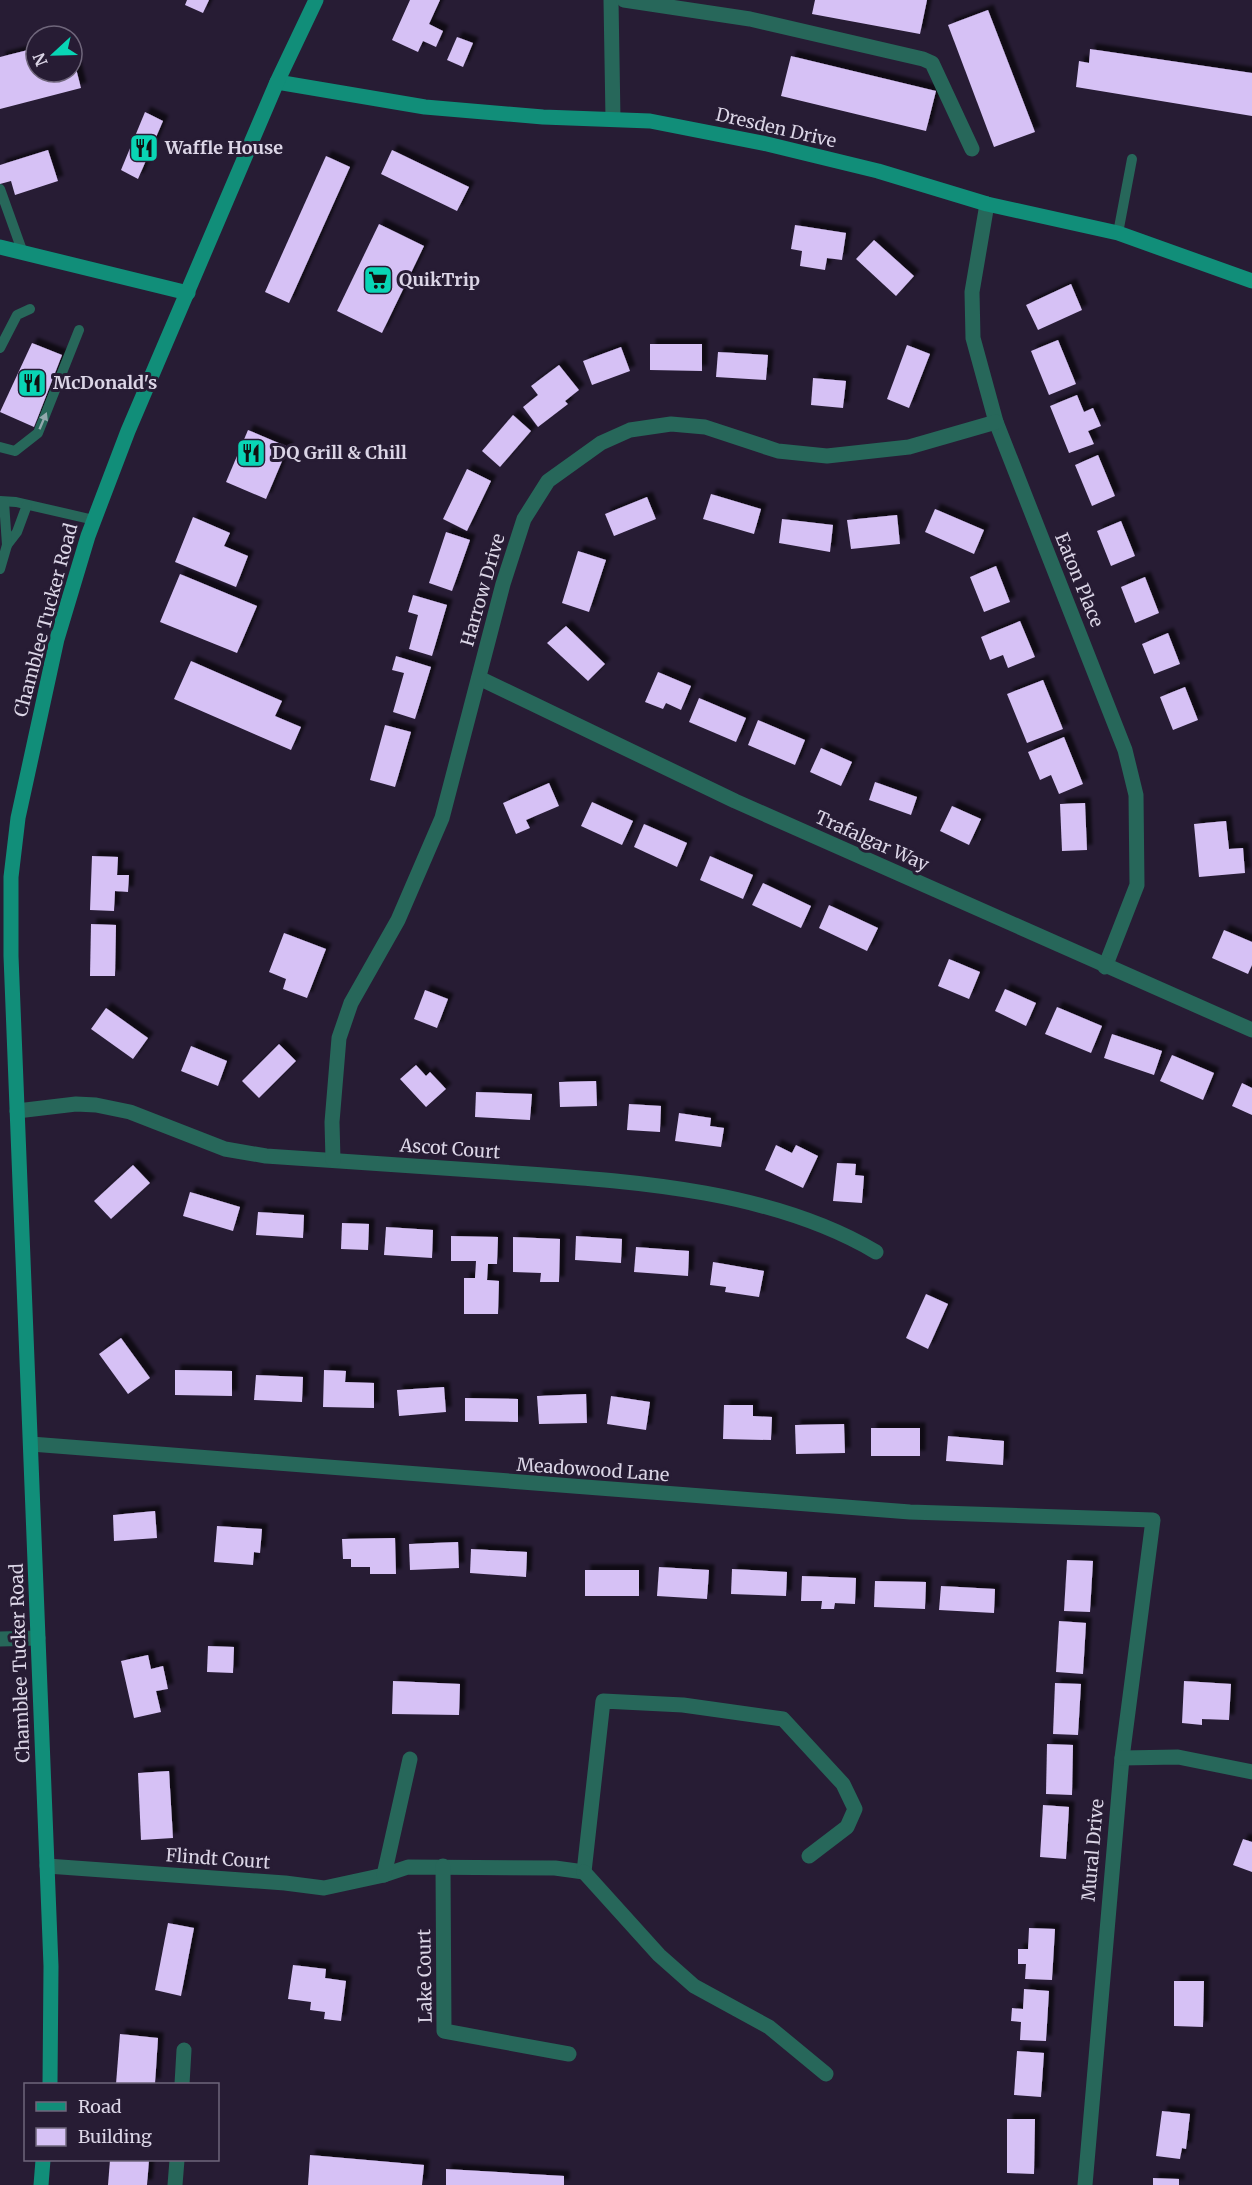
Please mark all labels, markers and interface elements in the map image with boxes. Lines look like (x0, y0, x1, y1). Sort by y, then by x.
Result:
north arrow (24, 24, 84, 84)
text: N (28, 50, 52, 69)
street label: Dresden Drive (714, 102, 839, 153)
restaurant icon: Waffle House (128, 132, 160, 164)
place label: Waffle House (164, 136, 283, 159)
supermarket icon: QuikTrip (362, 264, 394, 296)
place label: QuikTrip (399, 268, 480, 291)
restaurant icon: McDonald's (16, 367, 48, 399)
place label: McDonald's (53, 371, 157, 394)
one-way arrow (38, 412, 48, 430)
restaurant icon: DQ Grill & Chill (235, 437, 267, 469)
place label: DQ Grill & Chill (272, 441, 407, 464)
street label: Chamblee Tucker Road (9, 520, 82, 719)
street label: Eaton Place (1050, 529, 1109, 630)
street label: Harrow Drive (455, 531, 510, 649)
street label: Trafalgar Way (812, 805, 933, 876)
street label: Ascot Court (398, 1133, 501, 1163)
street label: Meadowood Lane (516, 1453, 670, 1486)
street label: Chamblee Tucker Road (5, 1563, 34, 1763)
street label: Mural Drive (1077, 1798, 1108, 1902)
street label: Flindt Court (165, 1843, 271, 1874)
street label: Lake Court (412, 1929, 437, 2023)
legend (24, 2083, 219, 2161)
text: Road (78, 2095, 122, 2118)
text: Building (78, 2125, 152, 2148)

